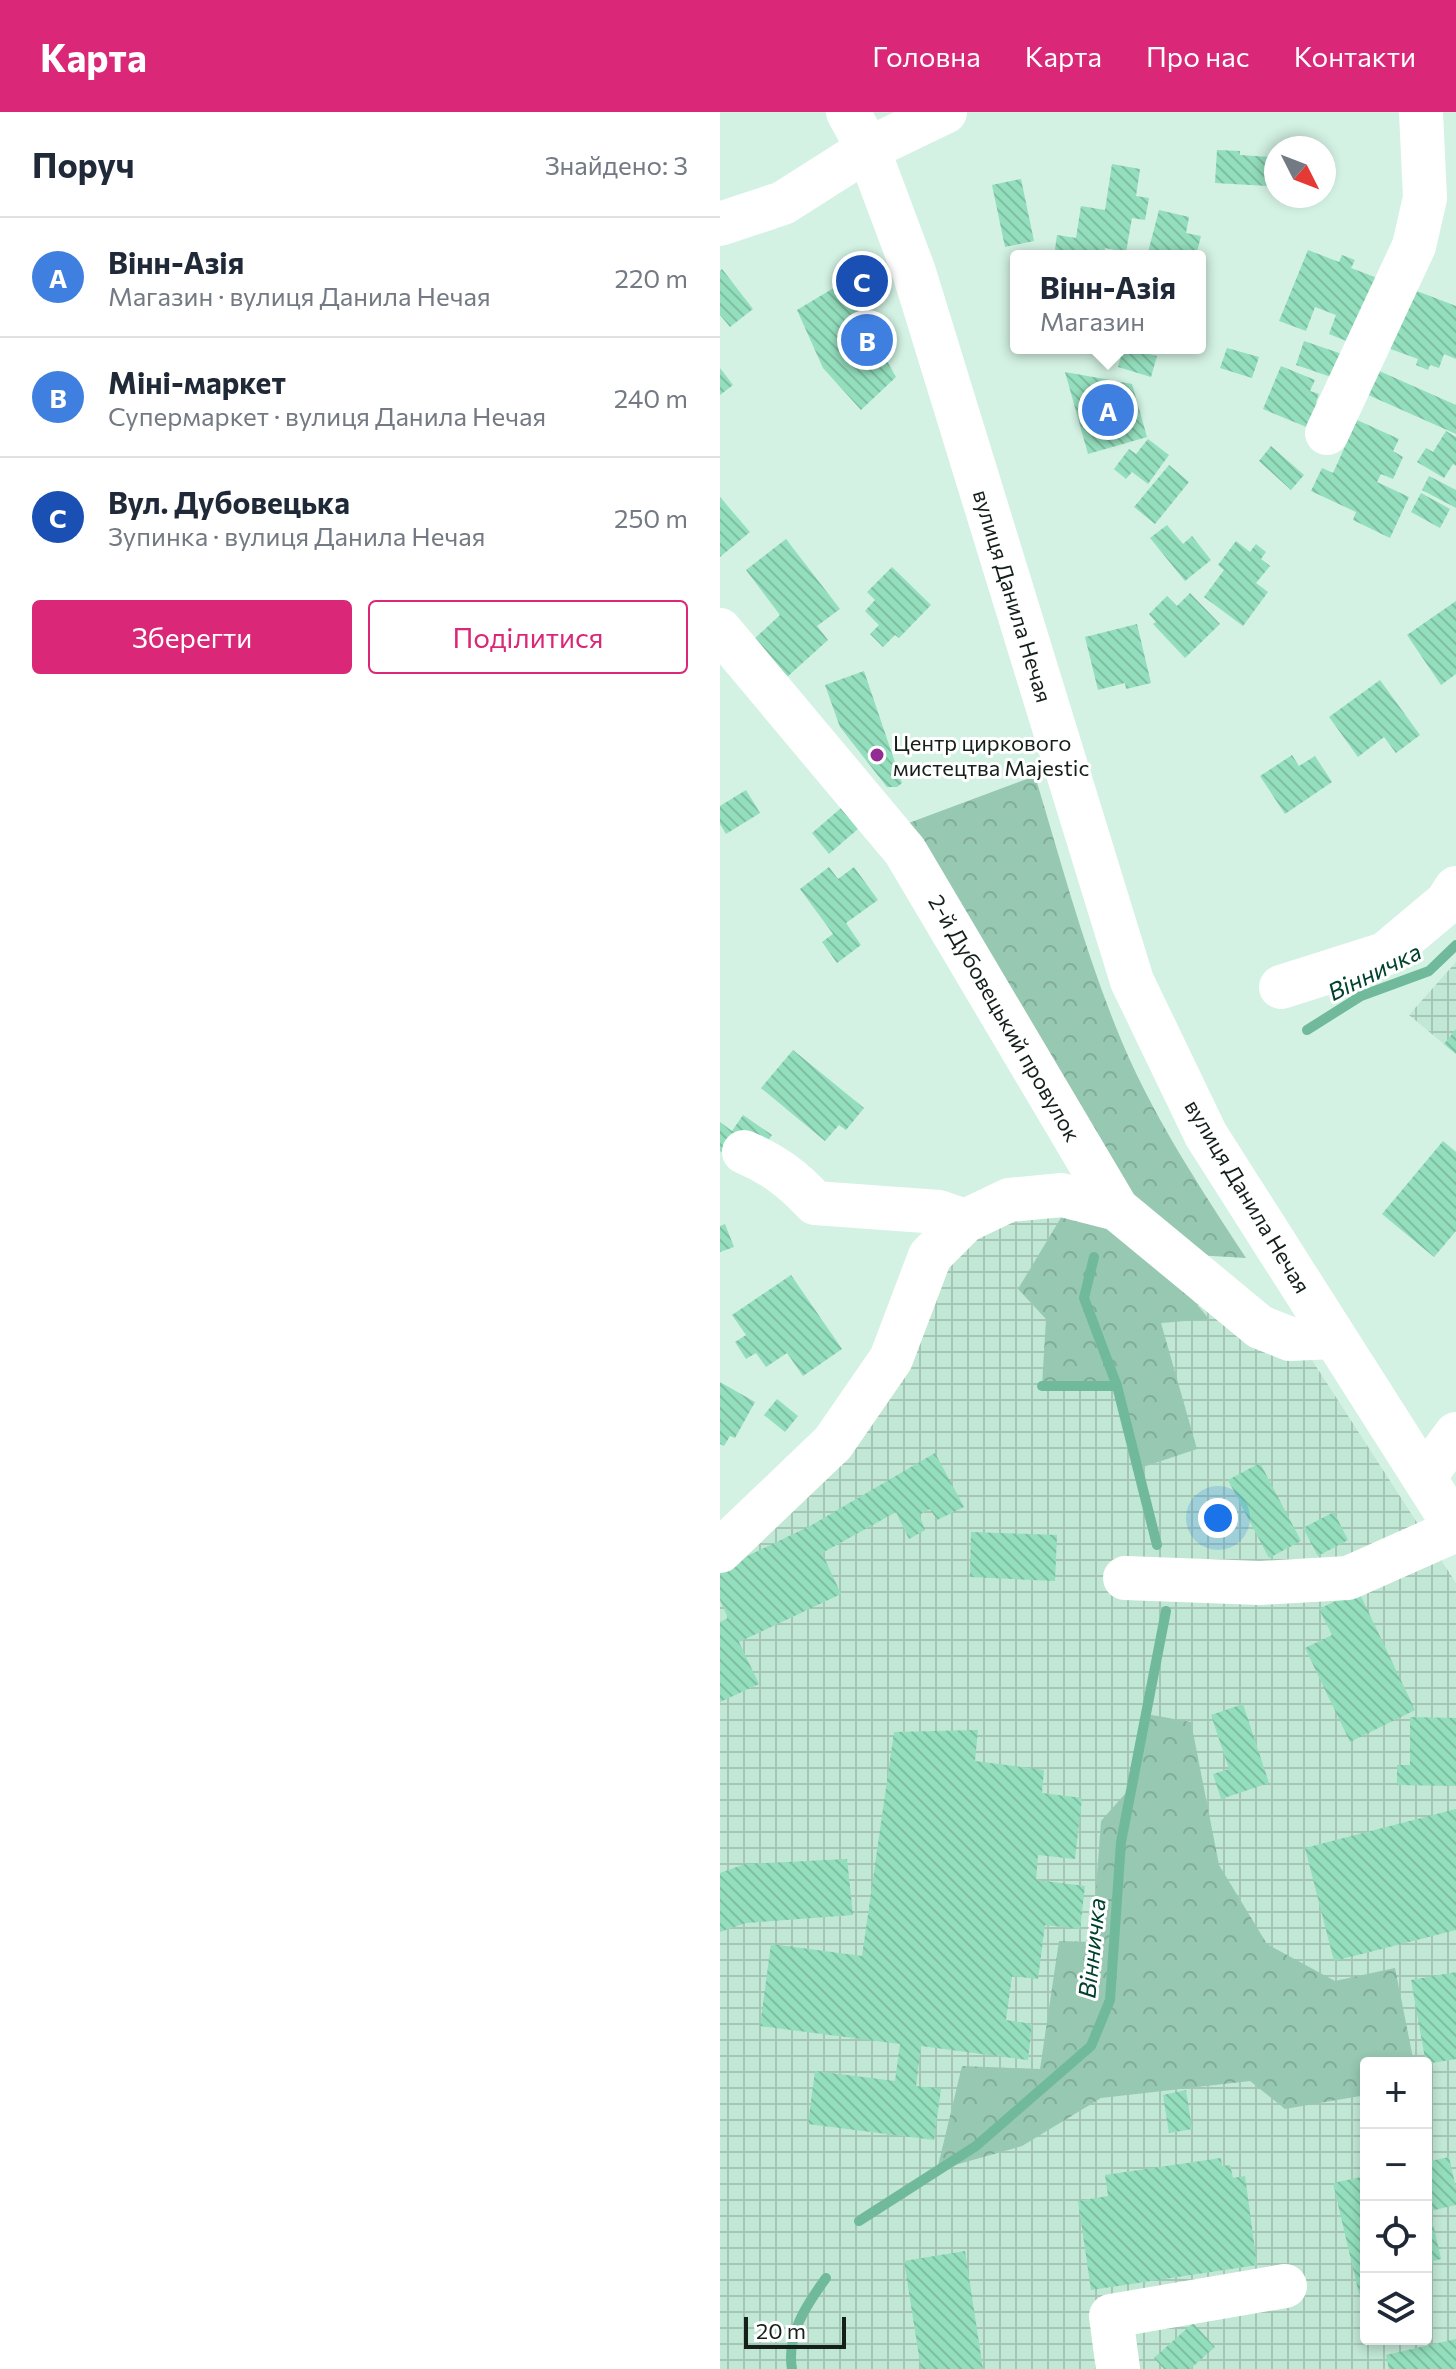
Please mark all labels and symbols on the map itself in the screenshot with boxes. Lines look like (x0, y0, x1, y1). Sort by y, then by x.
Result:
north arrow (1264, 136, 1336, 208)
pin: C (836, 251, 888, 311)
pin: B (841, 310, 893, 370)
pin: A (1082, 380, 1134, 440)
street label: вулиця Данила Нечая (968, 486, 1058, 706)
place label: Центр циркового мистецтва Majestic (893, 729, 1089, 781)
marker: Центр циркового мистецтва Majestic (868, 746, 886, 764)
street label: 2-й Дубовецький провулок (923, 890, 1087, 1146)
water label: Вінничка (1322, 936, 1426, 1006)
street label: вулиця Данила Нечая (1180, 1094, 1316, 1298)
your location (1198, 1498, 1238, 1538)
water label: Вінничка (1071, 1896, 1111, 2000)
scale bar (744, 2313, 846, 2349)

